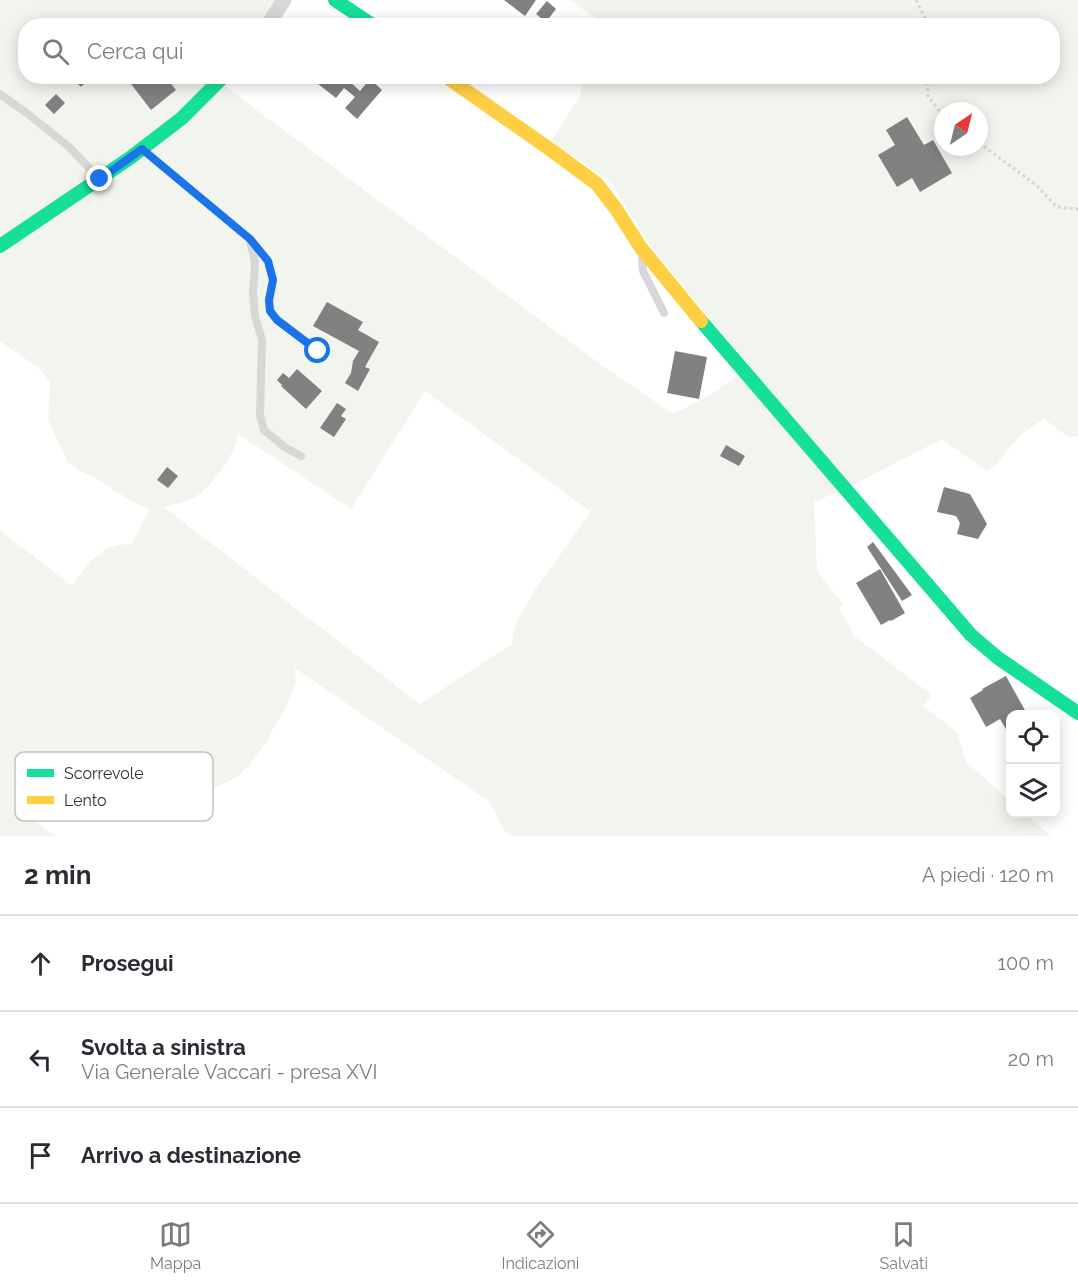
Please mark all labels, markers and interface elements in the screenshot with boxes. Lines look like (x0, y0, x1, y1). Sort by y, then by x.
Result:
search box (18, 18, 1060, 84)
icon: search (39, 35, 72, 68)
text: Cerca qui (87, 38, 184, 64)
north arrow (934, 102, 988, 156)
route end (86, 165, 112, 191)
route start (304, 337, 330, 363)
map controls (1006, 710, 1060, 818)
button: locate (1006, 710, 1060, 764)
legend (15, 752, 213, 821)
text: Scorrevole (64, 764, 144, 783)
button: layers (1006, 764, 1060, 818)
text: Lento (64, 791, 107, 810)
text: 2 min (24, 860, 91, 890)
text: A piedi · 120 m (922, 863, 1054, 887)
icon: ahead (24, 947, 57, 980)
text: Prosegui (81, 950, 174, 976)
text: 100 m (997, 951, 1054, 975)
text: Svolta a sinistra (81, 1034, 246, 1060)
icon: left (24, 1043, 57, 1076)
text: 20 m (1008, 1047, 1054, 1071)
text: Via Generale Vaccari - presa XVI (81, 1060, 378, 1084)
icon: arrive (24, 1139, 57, 1172)
text: Arrivo a destinazione (81, 1142, 301, 1168)
tab: Mappa (150, 1218, 201, 1273)
tab: Indicazioni (501, 1218, 579, 1273)
tab: Salvati (880, 1218, 928, 1273)

